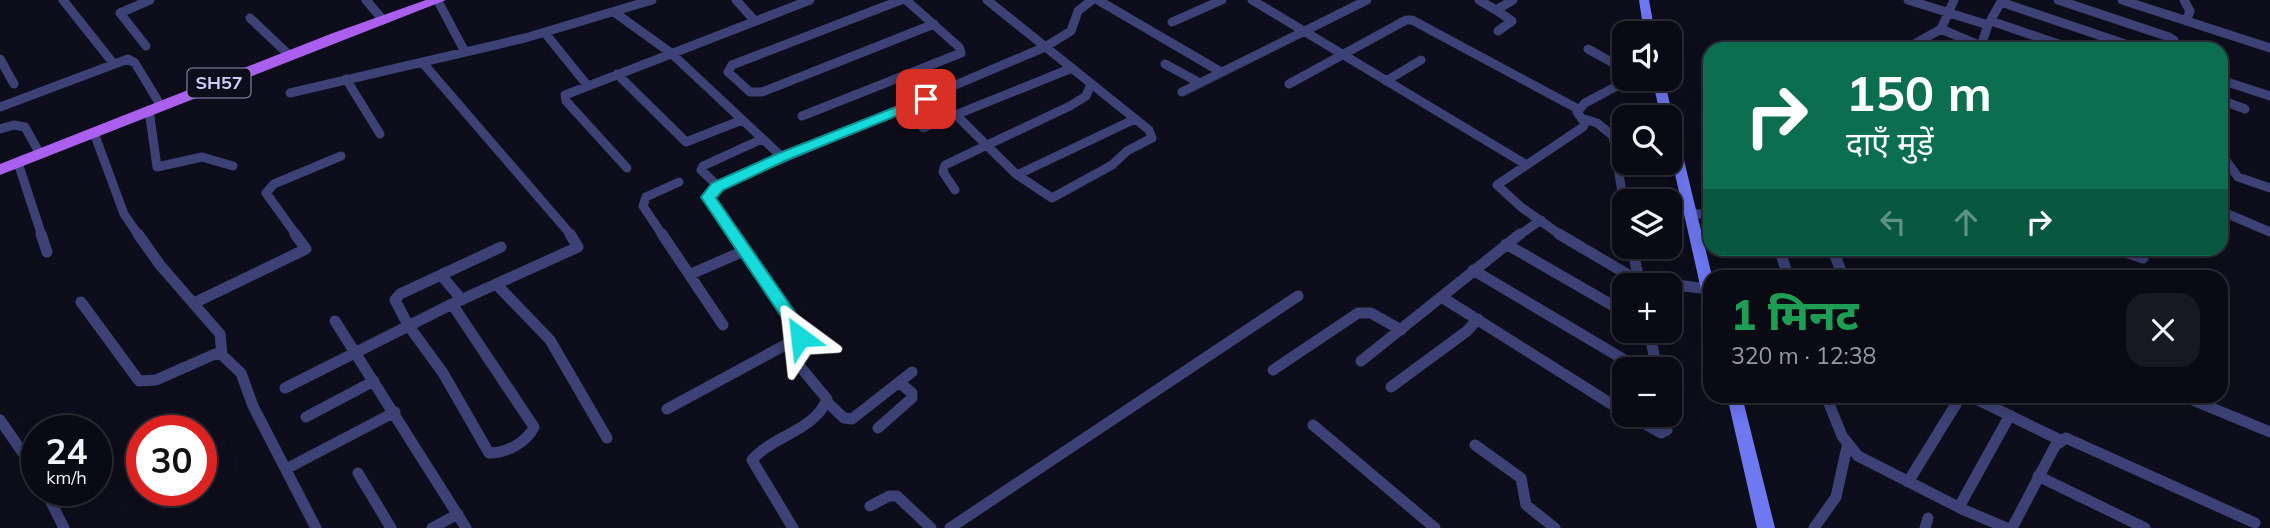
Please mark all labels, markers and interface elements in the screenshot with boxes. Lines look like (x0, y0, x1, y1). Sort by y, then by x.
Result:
map controls (1612, 21, 1682, 427)
button: sound (1612, 21, 1682, 91)
text: 150 m (1846, 62, 1992, 123)
road number: SH57 (188, 68, 250, 98)
pin (896, 69, 956, 129)
icon: right (1731, 70, 1822, 161)
icon: arrive (907, 80, 945, 118)
button: search (1612, 105, 1682, 175)
text: दाएँ मुड़ें (1846, 123, 1934, 163)
button: layers (1612, 189, 1682, 259)
icon: left (1874, 203, 1912, 241)
icon: ahead (1947, 203, 1985, 241)
icon: right (2020, 203, 2058, 241)
button: + (1612, 273, 1682, 343)
text: 1 मिनट (1731, 288, 1858, 341)
button: close (2126, 293, 2200, 367)
position arrow (763, 300, 837, 374)
text: 320 m · 12:38 (1731, 341, 1876, 370)
button: − (1612, 357, 1682, 427)
speed limit sign: 30 (126, 415, 217, 506)
text: 24 (45, 429, 88, 473)
text: km/h (46, 466, 87, 489)

